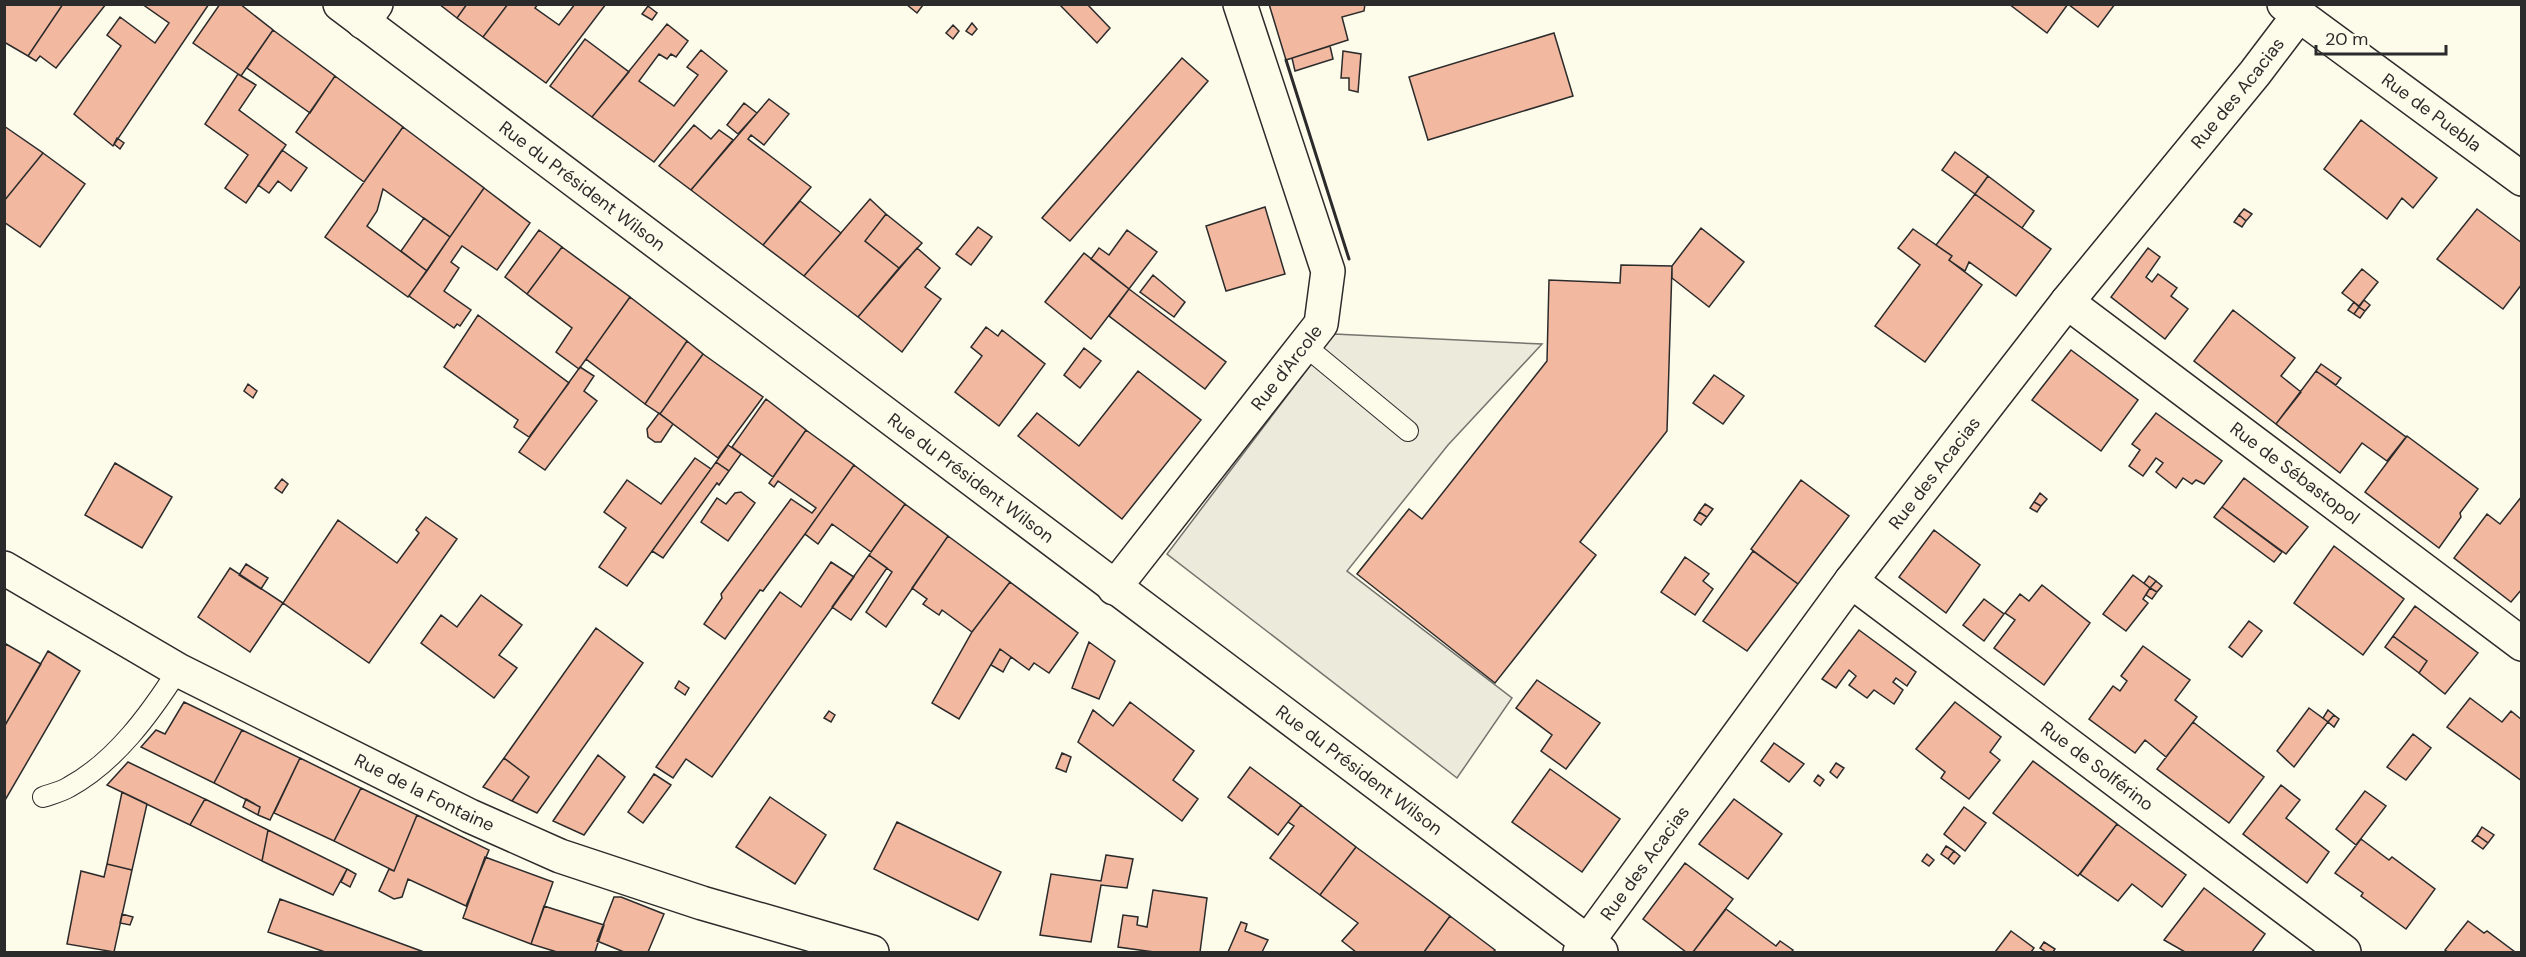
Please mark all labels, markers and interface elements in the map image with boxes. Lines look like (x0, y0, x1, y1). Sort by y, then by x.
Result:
scale bar (2316, 18, 2446, 56)
text: 20 m (2325, 27, 2368, 51)
street label: Rue des Acacias (2186, 33, 2290, 154)
street label: Rue de Puebla (2377, 68, 2486, 157)
street label: Rue du Président Wilson (494, 116, 670, 257)
street label: Rue d'Arcole (1246, 320, 1328, 415)
street label: Rue du Président Wilson (883, 408, 1059, 549)
street label: Rue des Acacias (1883, 412, 1986, 534)
street label: Rue de Sébastopol (2225, 417, 2364, 530)
street label: Rue du Président Wilson (1271, 700, 1447, 841)
street label: Rue de Solférino (2036, 716, 2158, 817)
street label: Rue de la Fontaine (350, 748, 498, 837)
street label: Rue des Acacias (1595, 801, 1695, 925)

